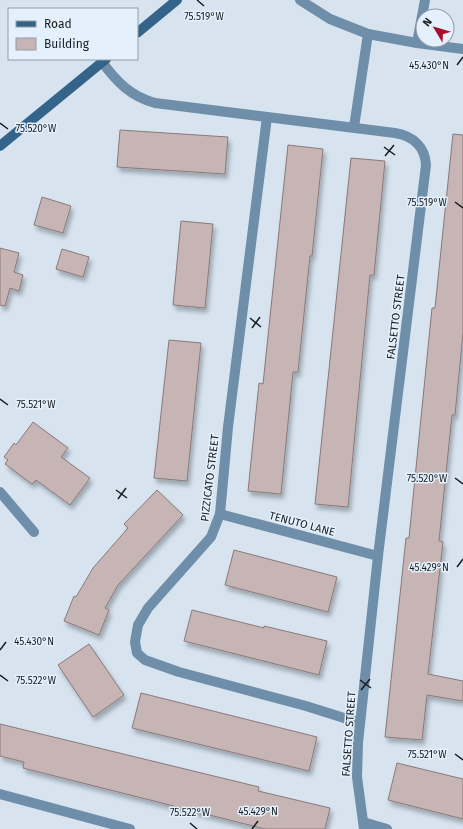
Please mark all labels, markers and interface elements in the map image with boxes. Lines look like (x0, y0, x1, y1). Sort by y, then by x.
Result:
legend (8, 8, 138, 60)
north arrow (415, 8, 455, 48)
text: 75.519°W (184, 11, 224, 23)
text: N (420, 15, 435, 29)
text: Road (44, 17, 72, 31)
text: Building (44, 37, 90, 51)
text: 45.430°N (409, 60, 449, 72)
text: 75.520°W (16, 123, 57, 135)
text: 75.519°W (407, 197, 447, 209)
street label: FALSETTO STREET (384, 274, 408, 360)
text: 75.521°W (16, 399, 56, 411)
street label: PIZZICATO STREET (198, 433, 222, 522)
text: 75.520°W (407, 473, 448, 485)
street label: TENUTO LANE (268, 509, 336, 539)
text: 45.429°N (409, 562, 449, 574)
text: 45.430°N (14, 636, 54, 648)
text: 75.522°W (16, 675, 57, 687)
street label: FALSETTO STREET (340, 691, 358, 777)
text: 75.521°W (407, 749, 447, 761)
text: 45.429°N (238, 806, 278, 818)
text: 75.522°W (170, 807, 211, 819)

